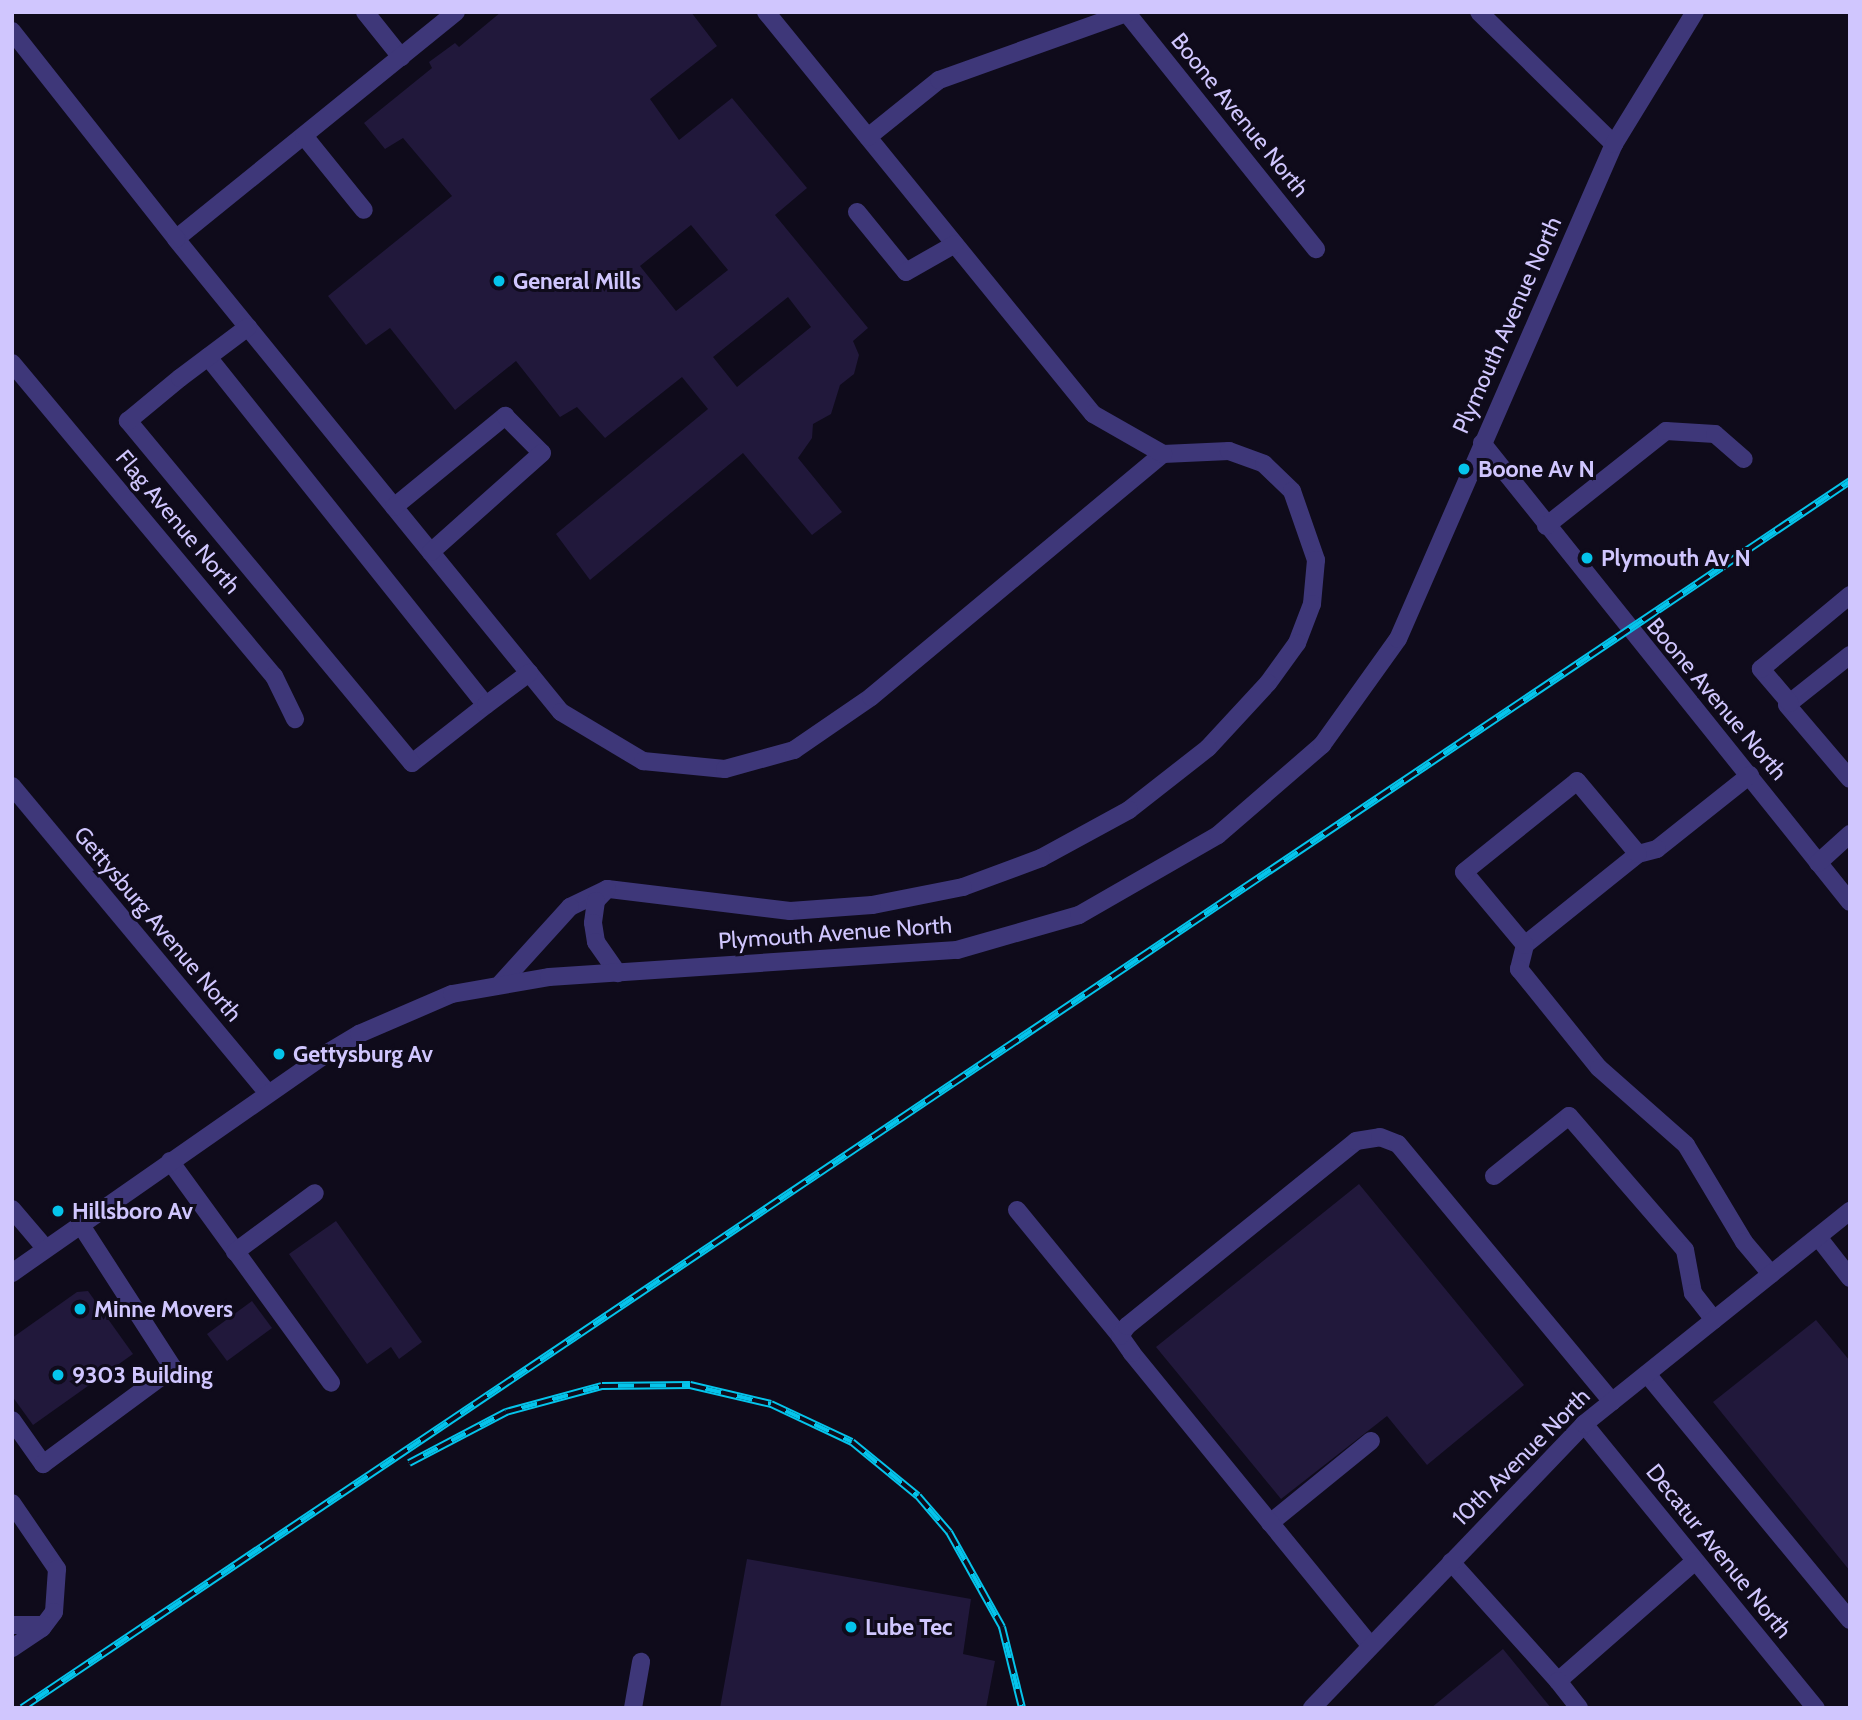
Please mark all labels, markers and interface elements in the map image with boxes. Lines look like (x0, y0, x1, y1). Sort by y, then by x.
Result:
street label: Boone Avenue North (1165, 27, 1315, 203)
street label: Plymouth Avenue North (1447, 212, 1567, 438)
place label: General Mills (513, 267, 641, 295)
marker: General Mills (491, 273, 507, 289)
street label: Flag Avenue North (110, 444, 246, 600)
place label: Boone Av N (1478, 455, 1595, 483)
marker: Boone Av N (1456, 461, 1472, 477)
place label: Plymouth Av N (1601, 544, 1751, 572)
marker: Plymouth Av N (1579, 550, 1595, 566)
street label: Boone Avenue North (1641, 612, 1793, 786)
street label: Gettysburg Avenue North (68, 821, 248, 1027)
street label: Plymouth Avenue North (717, 911, 953, 955)
place label: Gettysburg Av (293, 1040, 433, 1068)
marker: Gettysburg Av (271, 1046, 287, 1062)
place label: Hillsboro Av (72, 1197, 193, 1225)
marker: Hillsboro Av (50, 1203, 66, 1219)
place label: Minne Movers (94, 1295, 233, 1323)
marker: Minne Movers (72, 1301, 88, 1317)
place label: 9303 Building (72, 1361, 212, 1389)
marker: 9303 Building (50, 1367, 66, 1383)
street label: 10th Avenue North (1447, 1383, 1595, 1531)
street label: Decatur Avenue North (1640, 1458, 1798, 1644)
place label: Lube Tec (865, 1613, 953, 1641)
marker: Lube Tec (843, 1619, 859, 1635)

